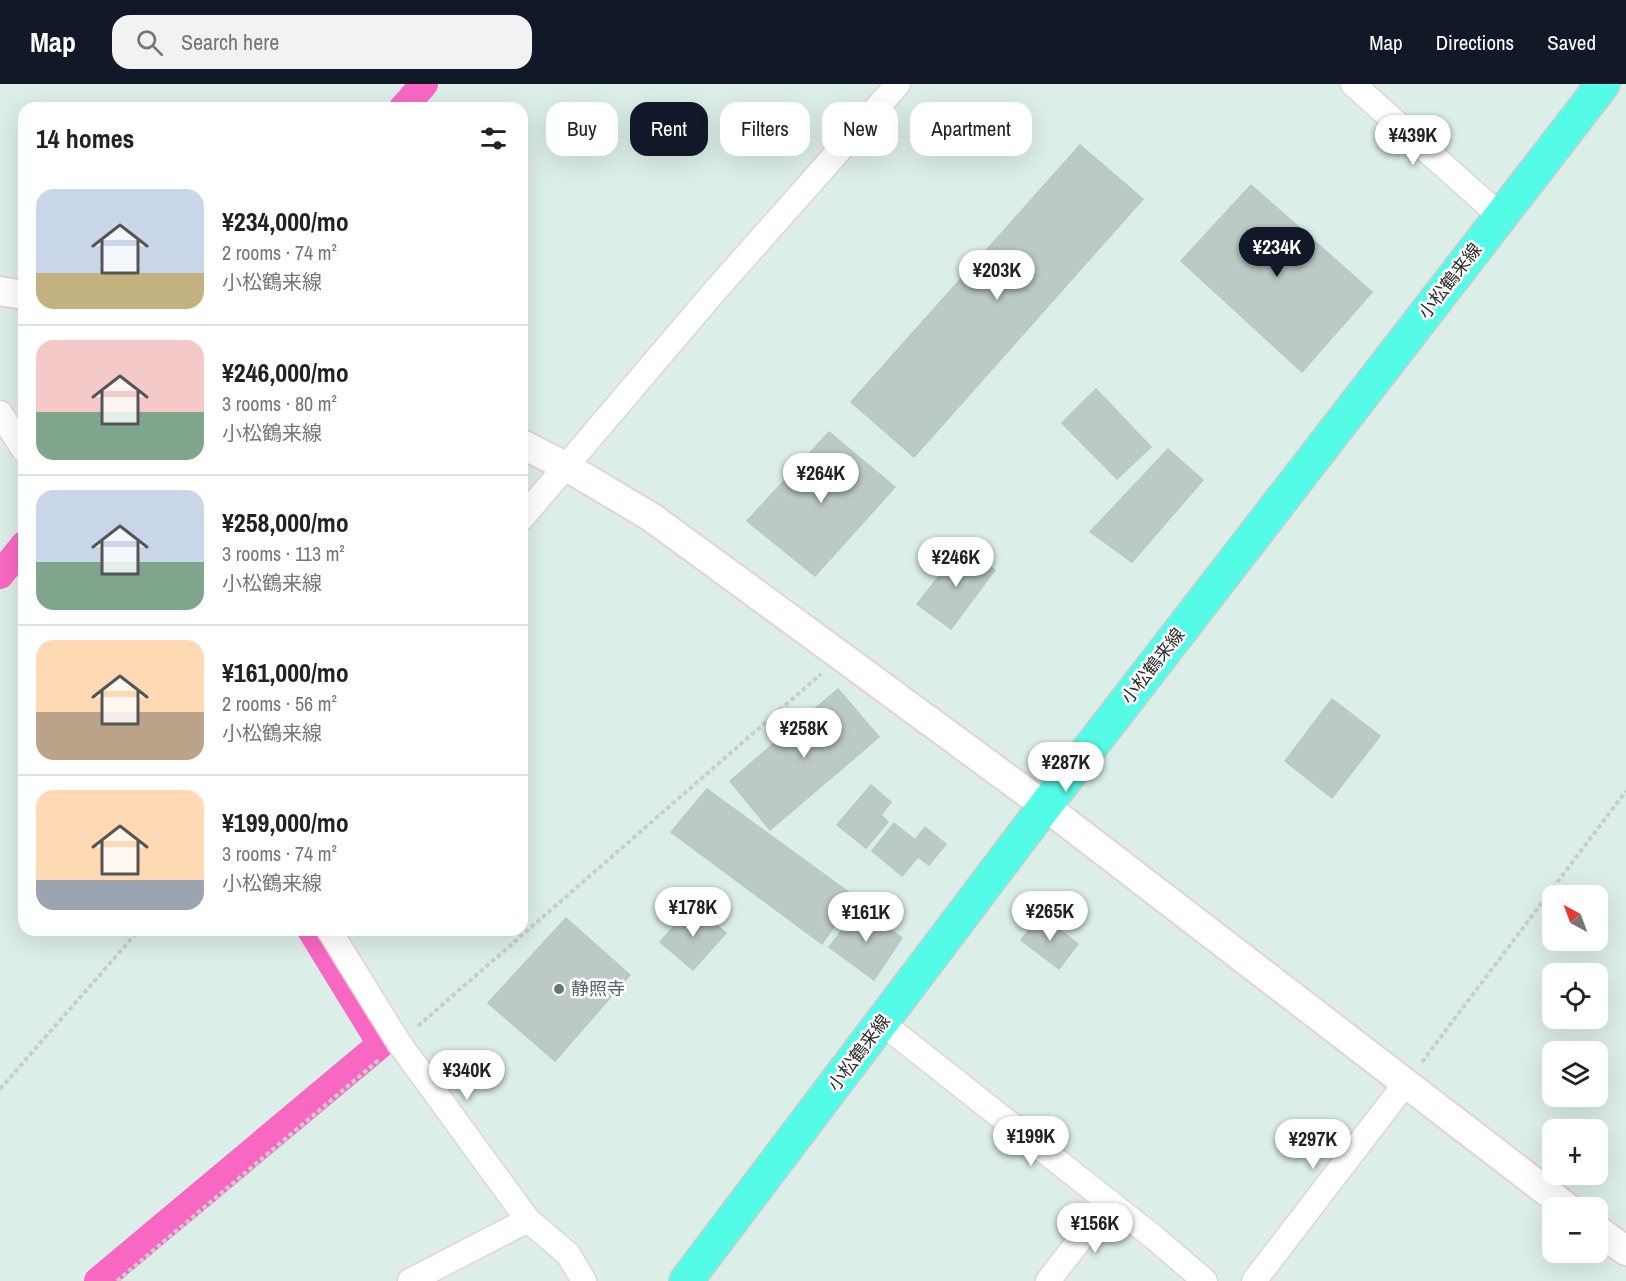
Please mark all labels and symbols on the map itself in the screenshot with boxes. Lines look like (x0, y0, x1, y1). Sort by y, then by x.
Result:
pin: ¥439K (1371, 115, 1455, 166)
pin: ¥234K (1235, 227, 1319, 278)
street label: 小松鶴来線 (1412, 238, 1487, 324)
pin: ¥203K (955, 250, 1039, 301)
pin: ¥264K (779, 453, 863, 504)
pin: ¥246K (914, 537, 998, 588)
street label: 小松鶴来線 (1115, 623, 1190, 709)
pin: ¥258K (762, 708, 846, 759)
pin: ¥287K (1024, 742, 1108, 793)
north arrow (1542, 885, 1608, 951)
pin: ¥178K (651, 887, 735, 938)
pin: ¥265K (1008, 891, 1092, 942)
pin: ¥161K (824, 892, 908, 943)
place label: 静照寺 (571, 976, 625, 1001)
marker: 静照寺 (552, 982, 566, 996)
street label: 小松鶴来線 (822, 1009, 896, 1096)
pin: ¥340K (425, 1050, 509, 1101)
pin: ¥199K (989, 1116, 1073, 1167)
pin: ¥297K (1271, 1119, 1355, 1170)
pin: ¥156K (1053, 1203, 1137, 1254)

